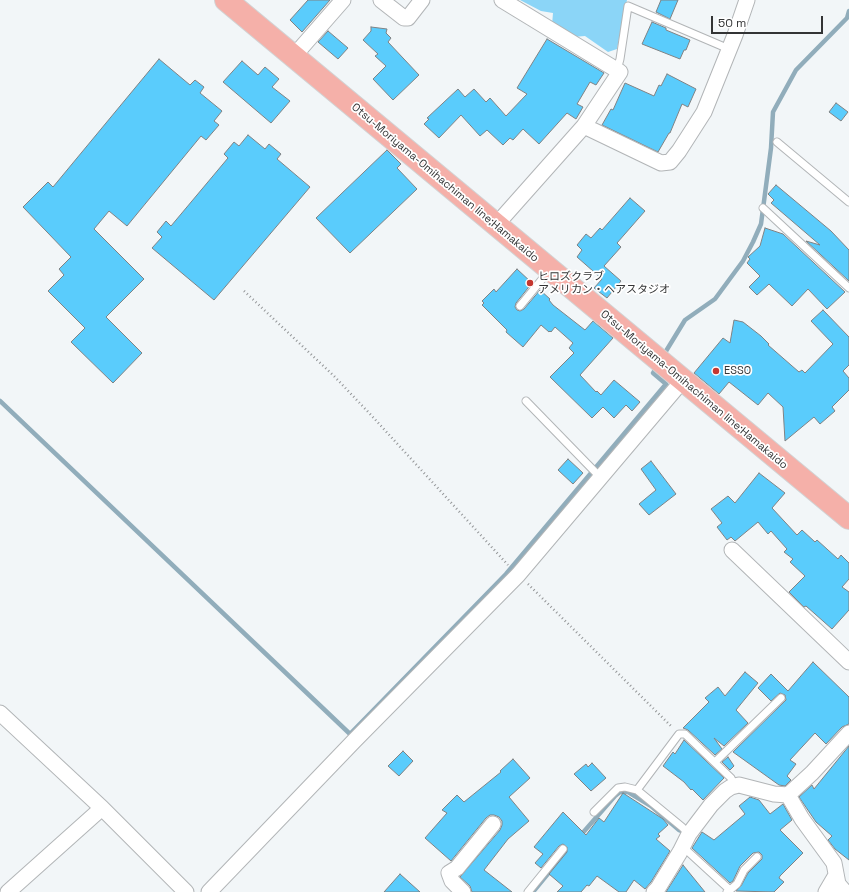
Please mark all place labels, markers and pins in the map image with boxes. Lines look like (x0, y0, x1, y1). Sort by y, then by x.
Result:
place label: ヒロズクラブ アメリカン・ヘアスタジオ (538, 270, 670, 296)
marker: ヒロズクラブ アメリカン・ヘアスタジオ (525, 278, 535, 288)
place label: ESSO (724, 364, 751, 378)
marker: ESSO (711, 366, 721, 376)

